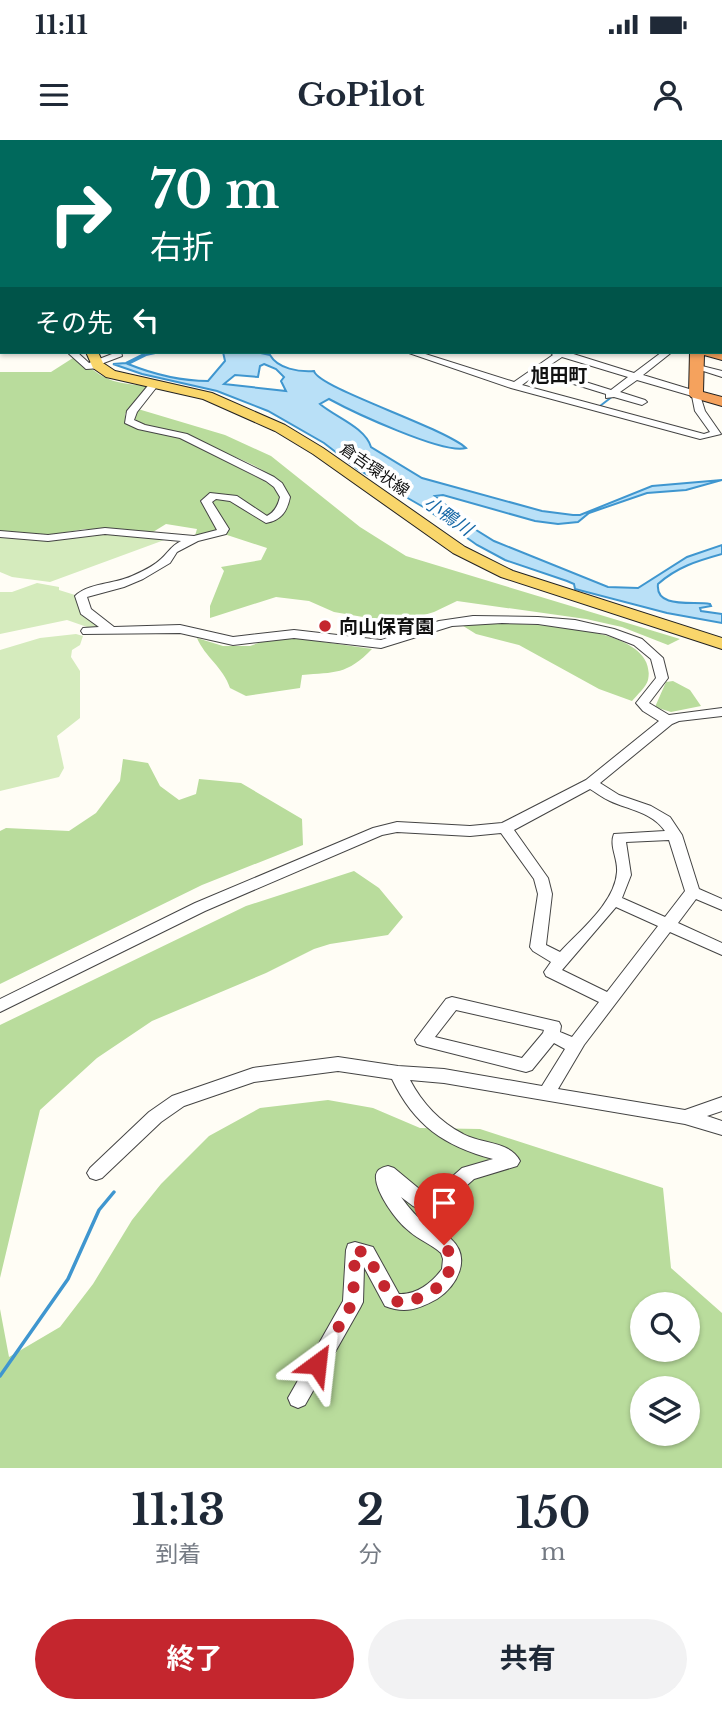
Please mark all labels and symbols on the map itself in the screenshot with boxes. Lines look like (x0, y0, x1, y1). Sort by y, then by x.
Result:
district label: 旭田町 (530, 364, 588, 387)
street label: 倉吉環状線 (336, 438, 414, 500)
water label: 小鴨川 (420, 492, 478, 542)
place label: 向山保育園 (339, 615, 434, 638)
marker: 向山保育園 (317, 618, 333, 634)
pin (414, 1173, 474, 1245)
position arrow (280, 1327, 354, 1401)

